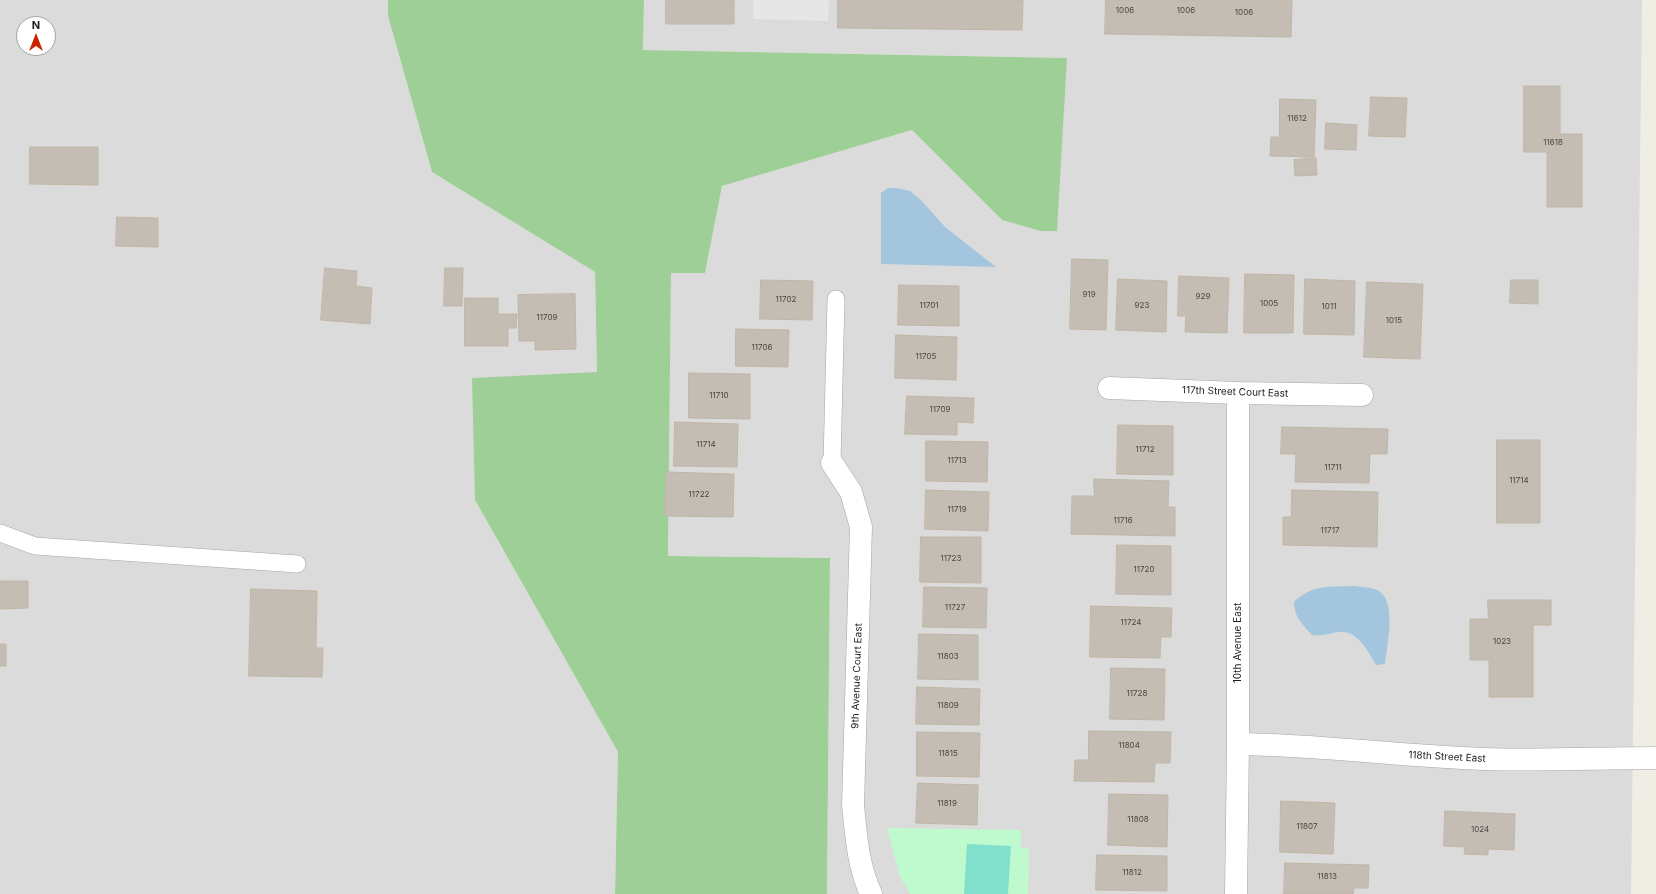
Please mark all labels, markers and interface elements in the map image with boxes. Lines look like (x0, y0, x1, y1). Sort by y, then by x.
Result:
house number: 1006 (1116, 6, 1134, 16)
house number: 1006 (1177, 6, 1195, 16)
house number: 1006 (1235, 8, 1253, 18)
north arrow (16, 16, 56, 56)
text: N (32, 18, 40, 32)
house number: 11612 (1287, 114, 1307, 124)
house number: 11618 (1543, 138, 1563, 148)
house number: 919 (1082, 290, 1096, 300)
house number: 929 (1196, 292, 1210, 302)
house number: 11702 (776, 295, 796, 305)
house number: 1005 (1260, 299, 1278, 309)
house number: 11701 (919, 301, 939, 311)
house number: 923 (1135, 301, 1149, 311)
house number: 1011 (1322, 302, 1336, 312)
house number: 11709 (537, 313, 557, 323)
house number: 1015 (1386, 316, 1402, 326)
house number: 11706 (752, 343, 772, 353)
house number: 11705 (916, 352, 936, 362)
street label: 117th Street Court East (1182, 384, 1288, 400)
house number: 11710 (709, 391, 729, 401)
house number: 11709 (930, 405, 950, 415)
house number: 11714 (696, 440, 716, 450)
house number: 11712 (1135, 445, 1155, 455)
house number: 11713 (947, 456, 967, 466)
house number: 11711 (1324, 463, 1342, 473)
house number: 11714 (1509, 476, 1529, 486)
house number: 11722 (689, 490, 709, 500)
house number: 11719 (947, 505, 967, 515)
house number: 11716 (1113, 516, 1133, 526)
house number: 11717 (1321, 526, 1339, 536)
house number: 11723 (941, 554, 961, 564)
house number: 11720 (1134, 565, 1154, 575)
house number: 11727 (945, 603, 965, 613)
street label: 10th Avenue East (1232, 603, 1244, 683)
house number: 11724 (1121, 618, 1141, 628)
street label: 9th Avenue Court East (849, 623, 865, 729)
house number: 1023 (1493, 637, 1511, 647)
house number: 11803 (937, 652, 959, 662)
house number: 11728 (1127, 689, 1147, 699)
house number: 11809 (937, 701, 959, 711)
house number: 11804 (1118, 741, 1140, 751)
house number: 11815 (938, 749, 958, 759)
street label: 118th Street East (1408, 749, 1486, 765)
house number: 11819 (937, 799, 957, 809)
house number: 11808 (1127, 815, 1149, 825)
house number: 11807 (1297, 822, 1317, 832)
house number: 1024 (1471, 825, 1489, 835)
house number: 11812 (1122, 868, 1142, 878)
house number: 11813 (1317, 872, 1337, 882)

